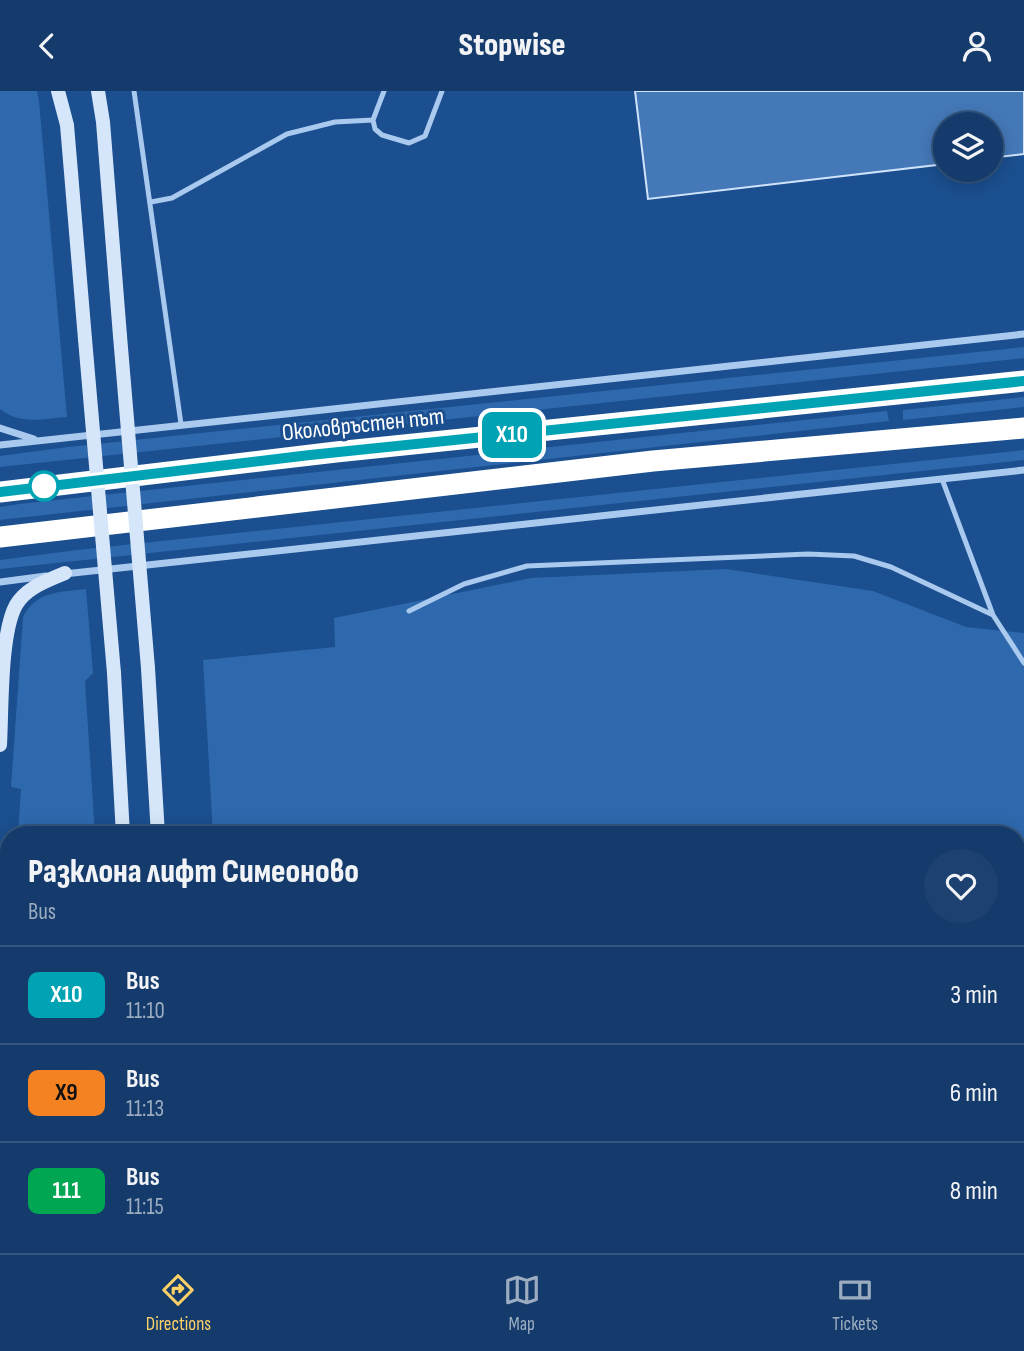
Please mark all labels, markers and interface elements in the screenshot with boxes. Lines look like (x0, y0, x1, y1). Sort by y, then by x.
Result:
text: Stopwise (458, 26, 566, 65)
icon: back (28, 27, 66, 65)
icon: person (958, 27, 996, 65)
map controls (933, 112, 1003, 182)
button: layers (933, 112, 1003, 182)
street label: Околовръстен път (281, 402, 446, 447)
line badge: Х10 (472, 412, 552, 458)
text: Х10 (496, 420, 528, 449)
unlabelled marker (29, 471, 59, 501)
button: heart (924, 849, 998, 923)
text: Разклона лифт Симеоново (28, 852, 359, 892)
text: Bus (28, 898, 56, 926)
text: Bus (126, 966, 160, 997)
text: Х10 (50, 980, 83, 1009)
text: 3 min (950, 980, 998, 1011)
text: 11:10 (126, 997, 165, 1025)
text: Bus (126, 1064, 160, 1095)
text: Х9 (55, 1078, 78, 1107)
text: 6 min (950, 1078, 998, 1109)
text: 11:13 (126, 1095, 164, 1123)
text: Bus (126, 1162, 160, 1193)
text: 111 (52, 1176, 81, 1205)
text: 8 min (950, 1176, 998, 1207)
text: 11:15 (126, 1193, 164, 1221)
tab: Directions (146, 1271, 211, 1336)
tab: Map (503, 1271, 541, 1336)
tab: Tickets (832, 1271, 878, 1336)

